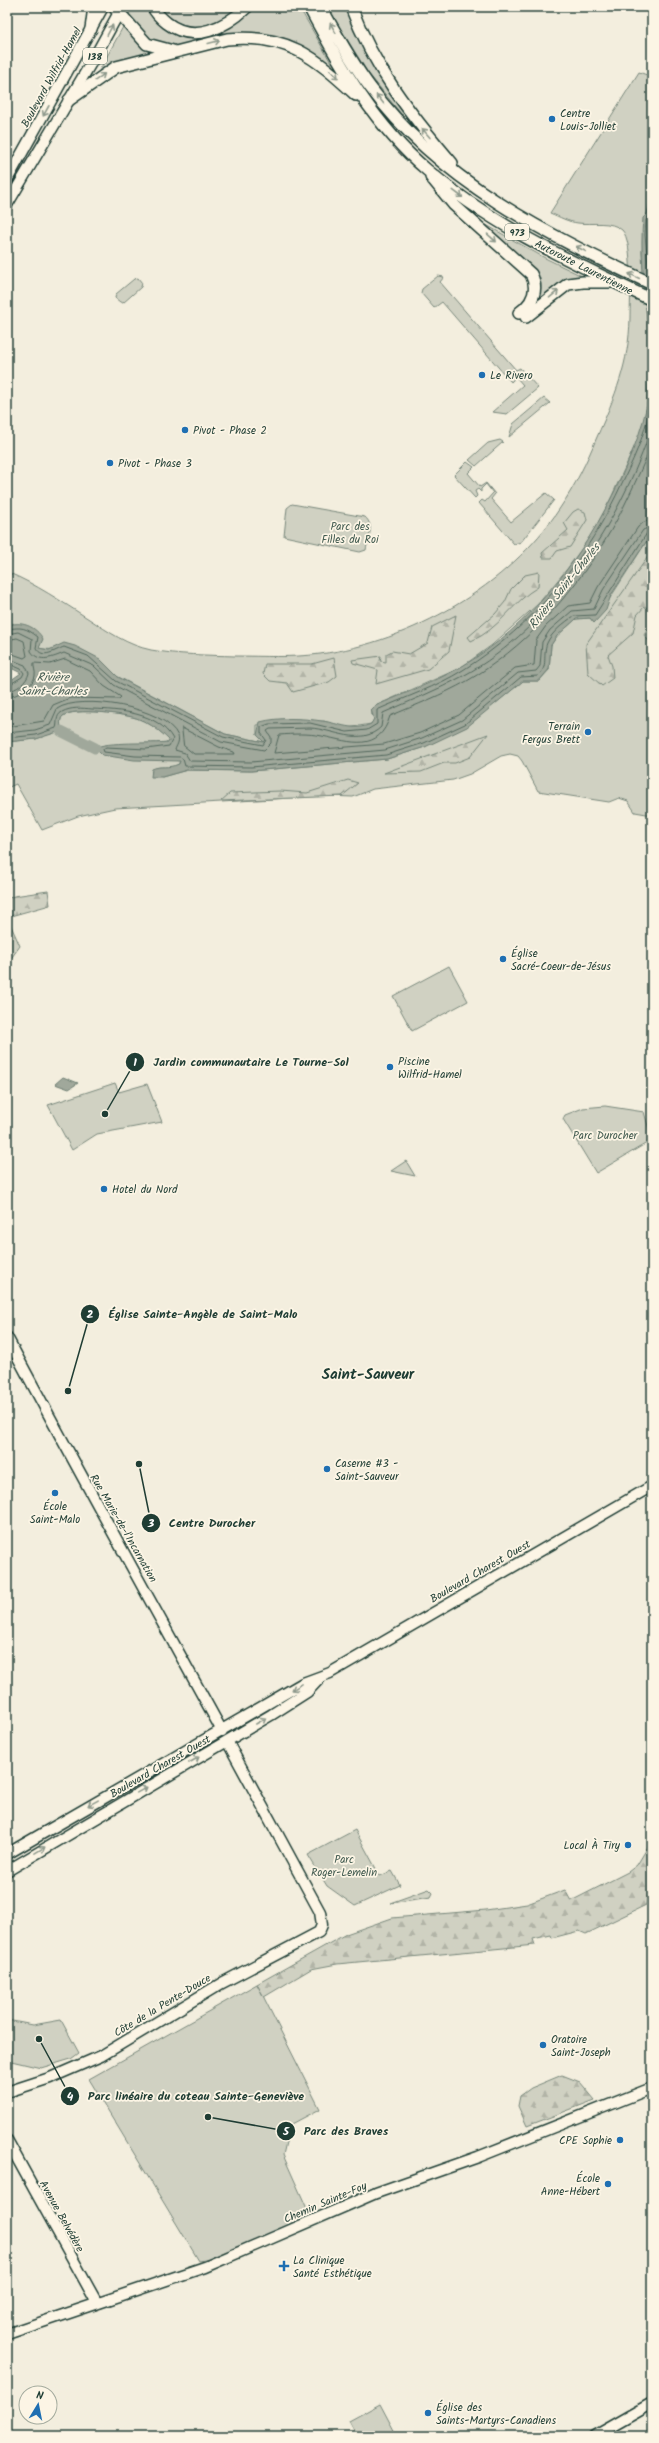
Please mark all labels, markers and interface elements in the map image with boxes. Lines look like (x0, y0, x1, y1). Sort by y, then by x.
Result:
one-way arrow (328, 22, 336, 34)
street label: Boulevard Wilfrid-Hamel (17, 24, 87, 131)
one-way arrow (106, 24, 114, 36)
one-way arrow (207, 38, 220, 46)
road number: 138 (83, 48, 107, 64)
one-way arrow (328, 69, 338, 78)
one-way arrow (95, 73, 106, 81)
one-way arrow (375, 94, 384, 105)
one-way arrow (41, 105, 49, 117)
place label: Centre Louis-Jolliet (560, 105, 617, 136)
marker: Centre Louis-Jolliet (547, 114, 557, 124)
one-way arrow (421, 127, 430, 138)
one-way arrow (452, 189, 463, 198)
road number: 973 (505, 224, 529, 240)
one-way arrow (487, 233, 497, 242)
street label: Autoroute Laurentienne (531, 235, 636, 300)
one-way arrow (575, 245, 587, 252)
one-way arrow (628, 271, 640, 279)
one-way arrow (548, 289, 559, 298)
place label: Le Rivero (490, 367, 533, 385)
marker: Le Rivero (477, 370, 487, 380)
place label: Pivot - Phase 2 (193, 422, 267, 440)
marker: Pivot - Phase 2 (180, 425, 190, 435)
place label: Pivot - Phase 3 (118, 455, 192, 473)
marker: Pivot - Phase 3 (105, 458, 115, 468)
park label: Parc des Filles du Roi (321, 518, 379, 549)
water label: Rivière Saint-Charles (524, 538, 606, 633)
water label: Rivière Saint-Charles (19, 668, 89, 701)
place label: Terrain Fergus Brett (522, 718, 581, 749)
marker: Terrain Fergus Brett (583, 727, 593, 737)
place label: Église Sacré-Coeur-de-Jésus (511, 945, 611, 976)
marker: Église Sacré-Coeur-de-Jésus (498, 954, 508, 964)
callout: Jardin communautaire Le Tourne-Sol (125, 1050, 357, 1074)
text: 1 (133, 1053, 137, 1072)
text: Jardin communautaire Le Tourne-Sol (153, 1053, 350, 1072)
place label: Piscine Wilfrid-Hamel (398, 1053, 462, 1084)
marker: Piscine Wilfrid-Hamel (385, 1062, 395, 1072)
park label: Parc Durocher (573, 1127, 639, 1145)
place label: Hotel du Nord (112, 1181, 178, 1199)
marker: Hotel du Nord (99, 1184, 109, 1194)
callout: Église Sainte-Angèle de Saint-Malo (80, 1302, 305, 1326)
text: 2 (87, 1305, 94, 1324)
text: Église Sainte-Angèle de Saint-Malo (108, 1305, 298, 1324)
district label: Saint-Sauveur (322, 1363, 415, 1387)
place label: Caserne #3 - Saint-Sauveur (335, 1455, 400, 1486)
marker: Caserne #3 - Saint-Sauveur (322, 1464, 332, 1474)
street label: Rue Marie-de-l'Incarnation (85, 1471, 162, 1586)
marker: École Saint-Malo (50, 1488, 60, 1498)
place label: École Saint-Malo (30, 1498, 80, 1529)
callout: Centre Durocher (141, 1511, 264, 1535)
text: 3 (147, 1514, 155, 1533)
text: Centre Durocher (169, 1514, 256, 1533)
street label: Boulevard Charest Ouest (427, 1535, 535, 1608)
one-way arrow (292, 1683, 303, 1691)
one-way arrow (255, 1717, 267, 1725)
street label: Boulevard Charest Ouest (107, 1730, 215, 1803)
one-way arrow (188, 1756, 199, 1764)
one-way arrow (136, 1786, 148, 1794)
one-way arrow (87, 1800, 99, 1808)
place label: Local À Tiry (563, 1837, 621, 1855)
marker: Local À Tiry (623, 1840, 633, 1850)
one-way arrow (34, 1846, 46, 1854)
park label: Parc Roger-Lemelin (311, 1851, 377, 1882)
street label: Côte de la Pente-Douce (110, 1970, 215, 2042)
place label: Oratoire Saint-Joseph (551, 2031, 611, 2062)
marker: Oratoire Saint-Joseph (538, 2040, 548, 2050)
callout: Parc linéaire du coteau Sainte-Geneviève (60, 2084, 313, 2108)
text: 4 (67, 2087, 74, 2106)
text: Parc linéaire du coteau Sainte-Geneviève (88, 2087, 304, 2106)
callout: Parc des Braves (276, 2119, 396, 2143)
text: 5 (282, 2122, 290, 2141)
text: Parc des Braves (304, 2122, 389, 2141)
place label: CPE Sophie (559, 2132, 612, 2150)
marker: CPE Sophie (615, 2135, 625, 2145)
place label: École Anne-Hébert (541, 2170, 601, 2201)
street label: Avenue Belvédère (34, 2177, 88, 2256)
street label: Chemin Sainte-Foy (281, 2177, 371, 2229)
marker: École Anne-Hébert (603, 2179, 613, 2189)
place label: La Clinique Santé Esthétique (293, 2252, 372, 2283)
marker: La Clinique Santé Esthétique (278, 2260, 290, 2272)
north arrow (18, 2385, 58, 2425)
text: N (35, 2387, 45, 2406)
place label: Église des Saints-Martyrs-Canadiens (436, 2399, 556, 2430)
marker: Église des Saints-Martyrs-Canadiens (423, 2408, 433, 2418)

